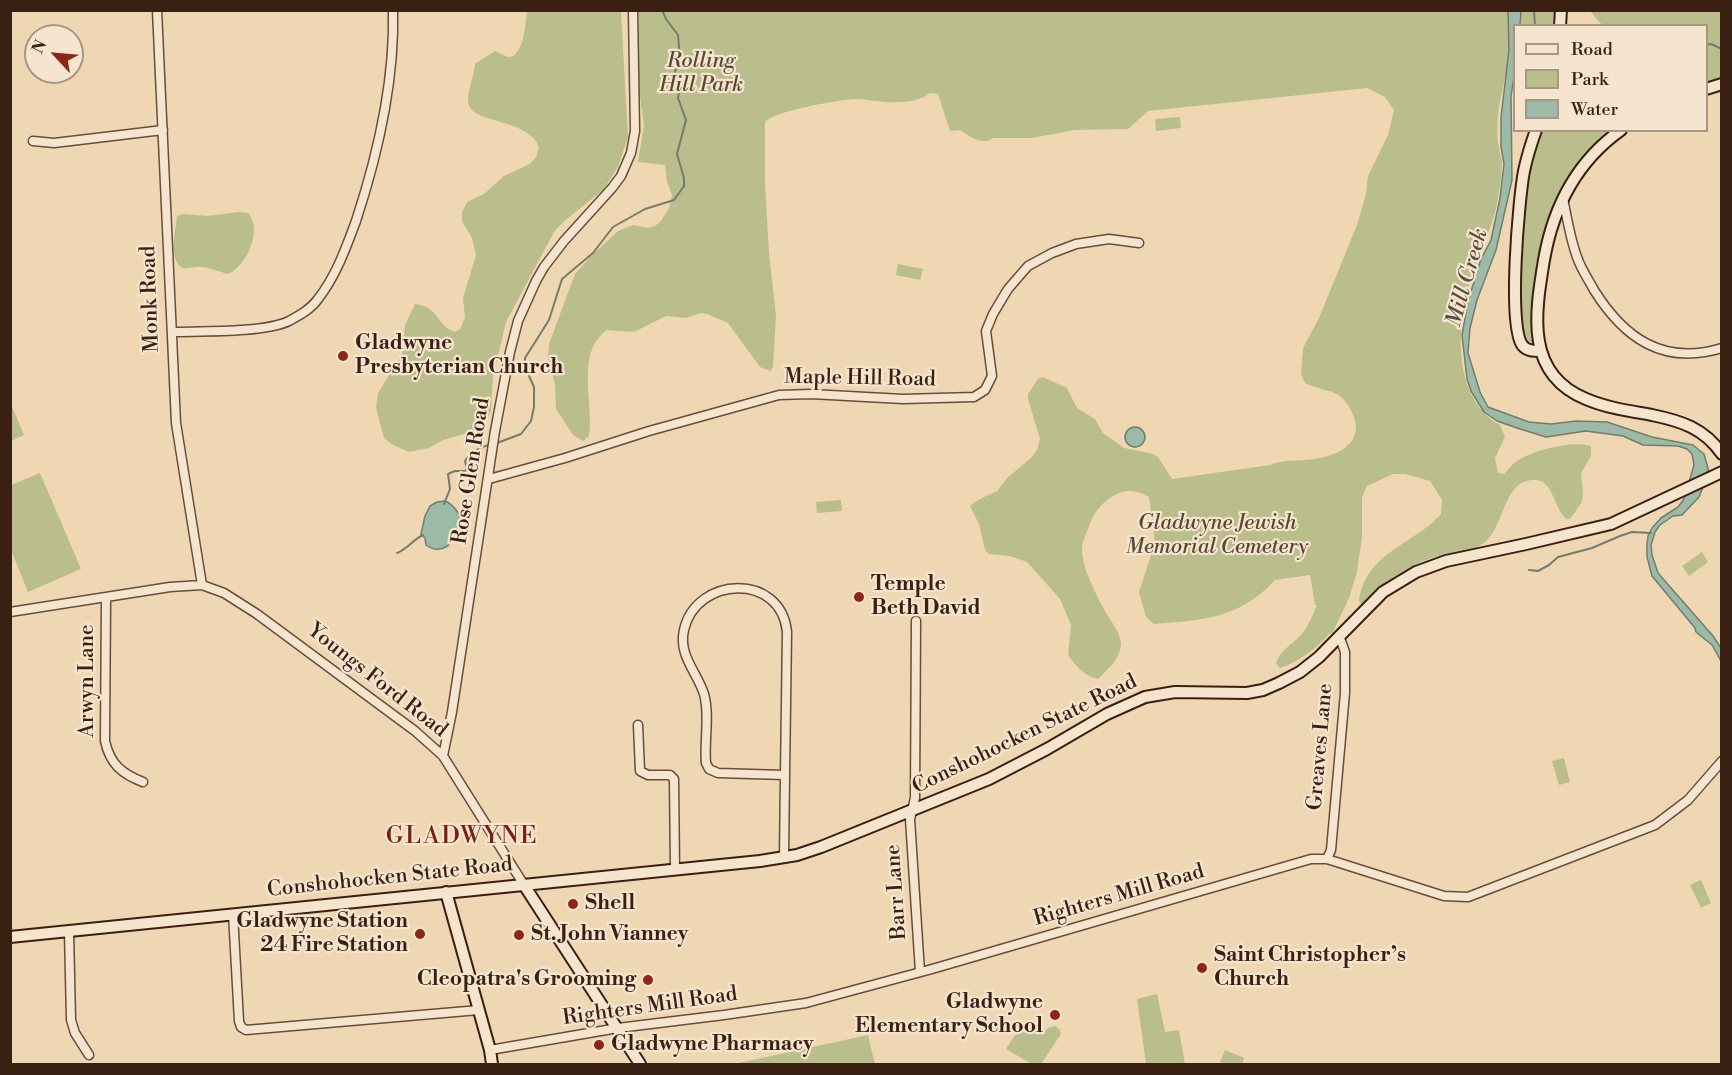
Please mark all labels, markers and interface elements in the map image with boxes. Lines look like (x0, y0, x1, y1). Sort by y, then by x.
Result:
north arrow (24, 24, 84, 84)
legend (1513, 24, 1708, 132)
text: N (28, 37, 51, 57)
text: Road (1571, 38, 1613, 61)
park label: Rolling Hill Park (659, 49, 743, 99)
text: Park (1571, 68, 1608, 91)
text: Water (1571, 98, 1618, 121)
water label: Mill Creek (1441, 226, 1495, 330)
street label: Monk Road (137, 245, 165, 353)
place label: Gladwyne Presbyterian Church (355, 331, 563, 381)
marker: Gladwyne Presbyterian Church (336, 349, 350, 363)
street label: Maple Hill Road (784, 365, 936, 393)
street label: Rose Glen Road (448, 396, 496, 546)
park label: Gladwyne Jewish Memorial Cemetery (1126, 511, 1308, 561)
place label: Temple Beth David (871, 572, 981, 622)
marker: Temple Beth David (852, 590, 866, 604)
street label: Youngs Ford Road (302, 618, 452, 744)
street label: Arwyn Lane (75, 624, 101, 738)
street label: Conshohocken State Road (909, 670, 1141, 800)
street label: Greaves Lane (1303, 682, 1339, 812)
district label: GLADWYNE (386, 823, 538, 851)
street label: Barr Lane (881, 843, 913, 941)
street label: Conshohocken State Road (266, 853, 514, 903)
street label: Righters Mill Road (1031, 860, 1207, 932)
place label: Shell (585, 891, 635, 917)
marker: Shell (566, 897, 580, 911)
place label: Gladwyne Station 24 Fire Station (236, 909, 408, 959)
place label: St. John Vianney (531, 922, 688, 948)
marker: Gladwyne Station 24 Fire Station (413, 927, 427, 941)
marker: St. John Vianney (512, 928, 526, 942)
place label: Saint Christopher’s Church (1214, 943, 1406, 993)
marker: Saint Christopher’s Church (1195, 961, 1209, 975)
place label: Cleopatra's Grooming (417, 967, 636, 993)
marker: Cleopatra's Grooming (641, 973, 655, 987)
street label: Righters Mill Road (561, 982, 739, 1032)
place label: Gladwyne Elementary School (855, 990, 1043, 1040)
marker: Gladwyne Elementary School (1048, 1008, 1062, 1022)
place label: Gladwyne Pharmacy (611, 1032, 814, 1058)
marker: Gladwyne Pharmacy (592, 1038, 606, 1052)

